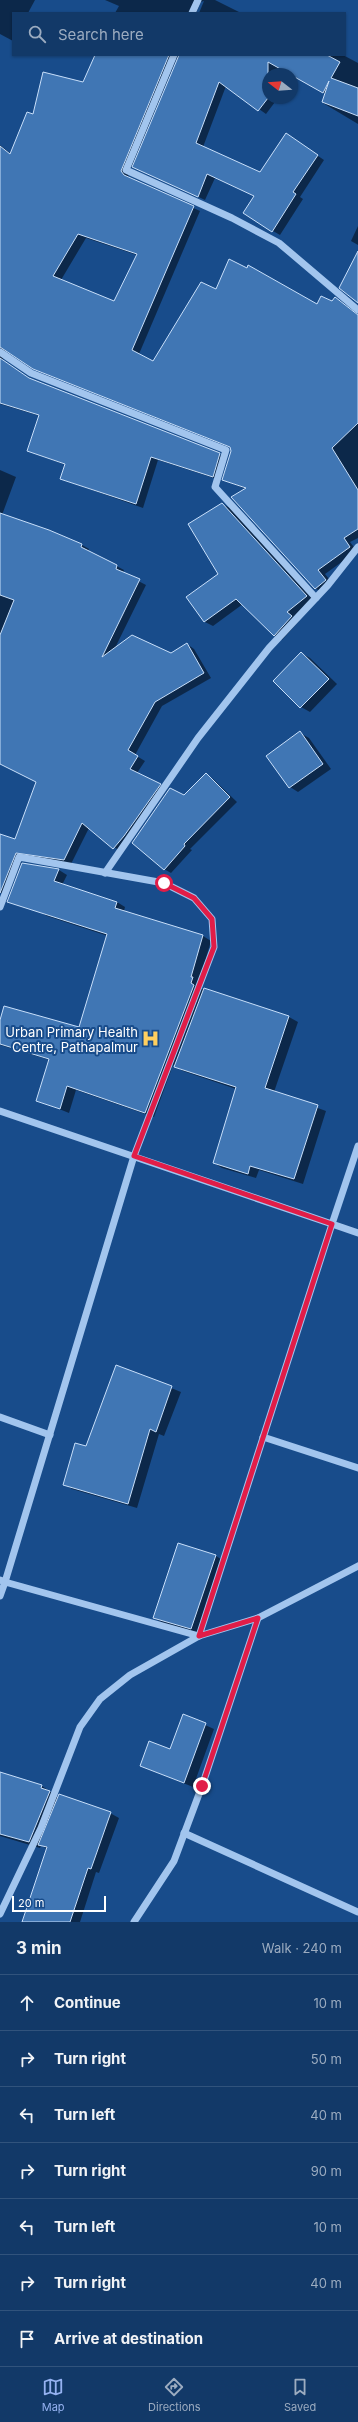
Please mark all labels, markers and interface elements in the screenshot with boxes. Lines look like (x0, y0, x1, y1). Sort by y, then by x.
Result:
search box (12, 12, 346, 56)
icon: search (26, 23, 48, 45)
text: Search here (58, 25, 144, 44)
north arrow (262, 68, 298, 104)
route start (155, 874, 173, 892)
place label: Urban Primary Health Centre, Pathapalmur (5, 1024, 138, 1055)
hospital icon: Urban Primary Health Centre, Pathapalmur (141, 1029, 161, 1049)
route end (193, 1777, 211, 1795)
scale bar (12, 1894, 106, 1913)
text: 20 m (18, 1896, 44, 1910)
text: 3 min (16, 1938, 62, 1958)
text: Walk · 240 m (262, 1940, 342, 1956)
icon: ahead (16, 1992, 38, 2014)
text: Continue (54, 1993, 121, 2012)
text: 10 m (313, 1995, 342, 2011)
icon: right (16, 2048, 38, 2070)
text: Turn right (54, 2049, 126, 2068)
text: 50 m (311, 2051, 342, 2067)
icon: left (16, 2104, 38, 2126)
text: Turn left (54, 2105, 115, 2124)
text: 40 m (310, 2107, 342, 2123)
icon: right (16, 2160, 38, 2182)
text: Turn right (54, 2161, 126, 2180)
text: 90 m (311, 2163, 342, 2179)
icon: left (16, 2216, 38, 2238)
text: Turn left (54, 2217, 115, 2236)
text: 10 m (313, 2219, 342, 2235)
icon: right (16, 2272, 38, 2294)
text: Turn right (54, 2273, 126, 2292)
text: 40 m (310, 2275, 342, 2291)
icon: arrive (16, 2328, 38, 2350)
text: Arrive at destination (54, 2329, 203, 2348)
tab: Map (42, 2376, 65, 2414)
tab: Directions (148, 2376, 201, 2414)
tab: Saved (284, 2376, 316, 2414)

